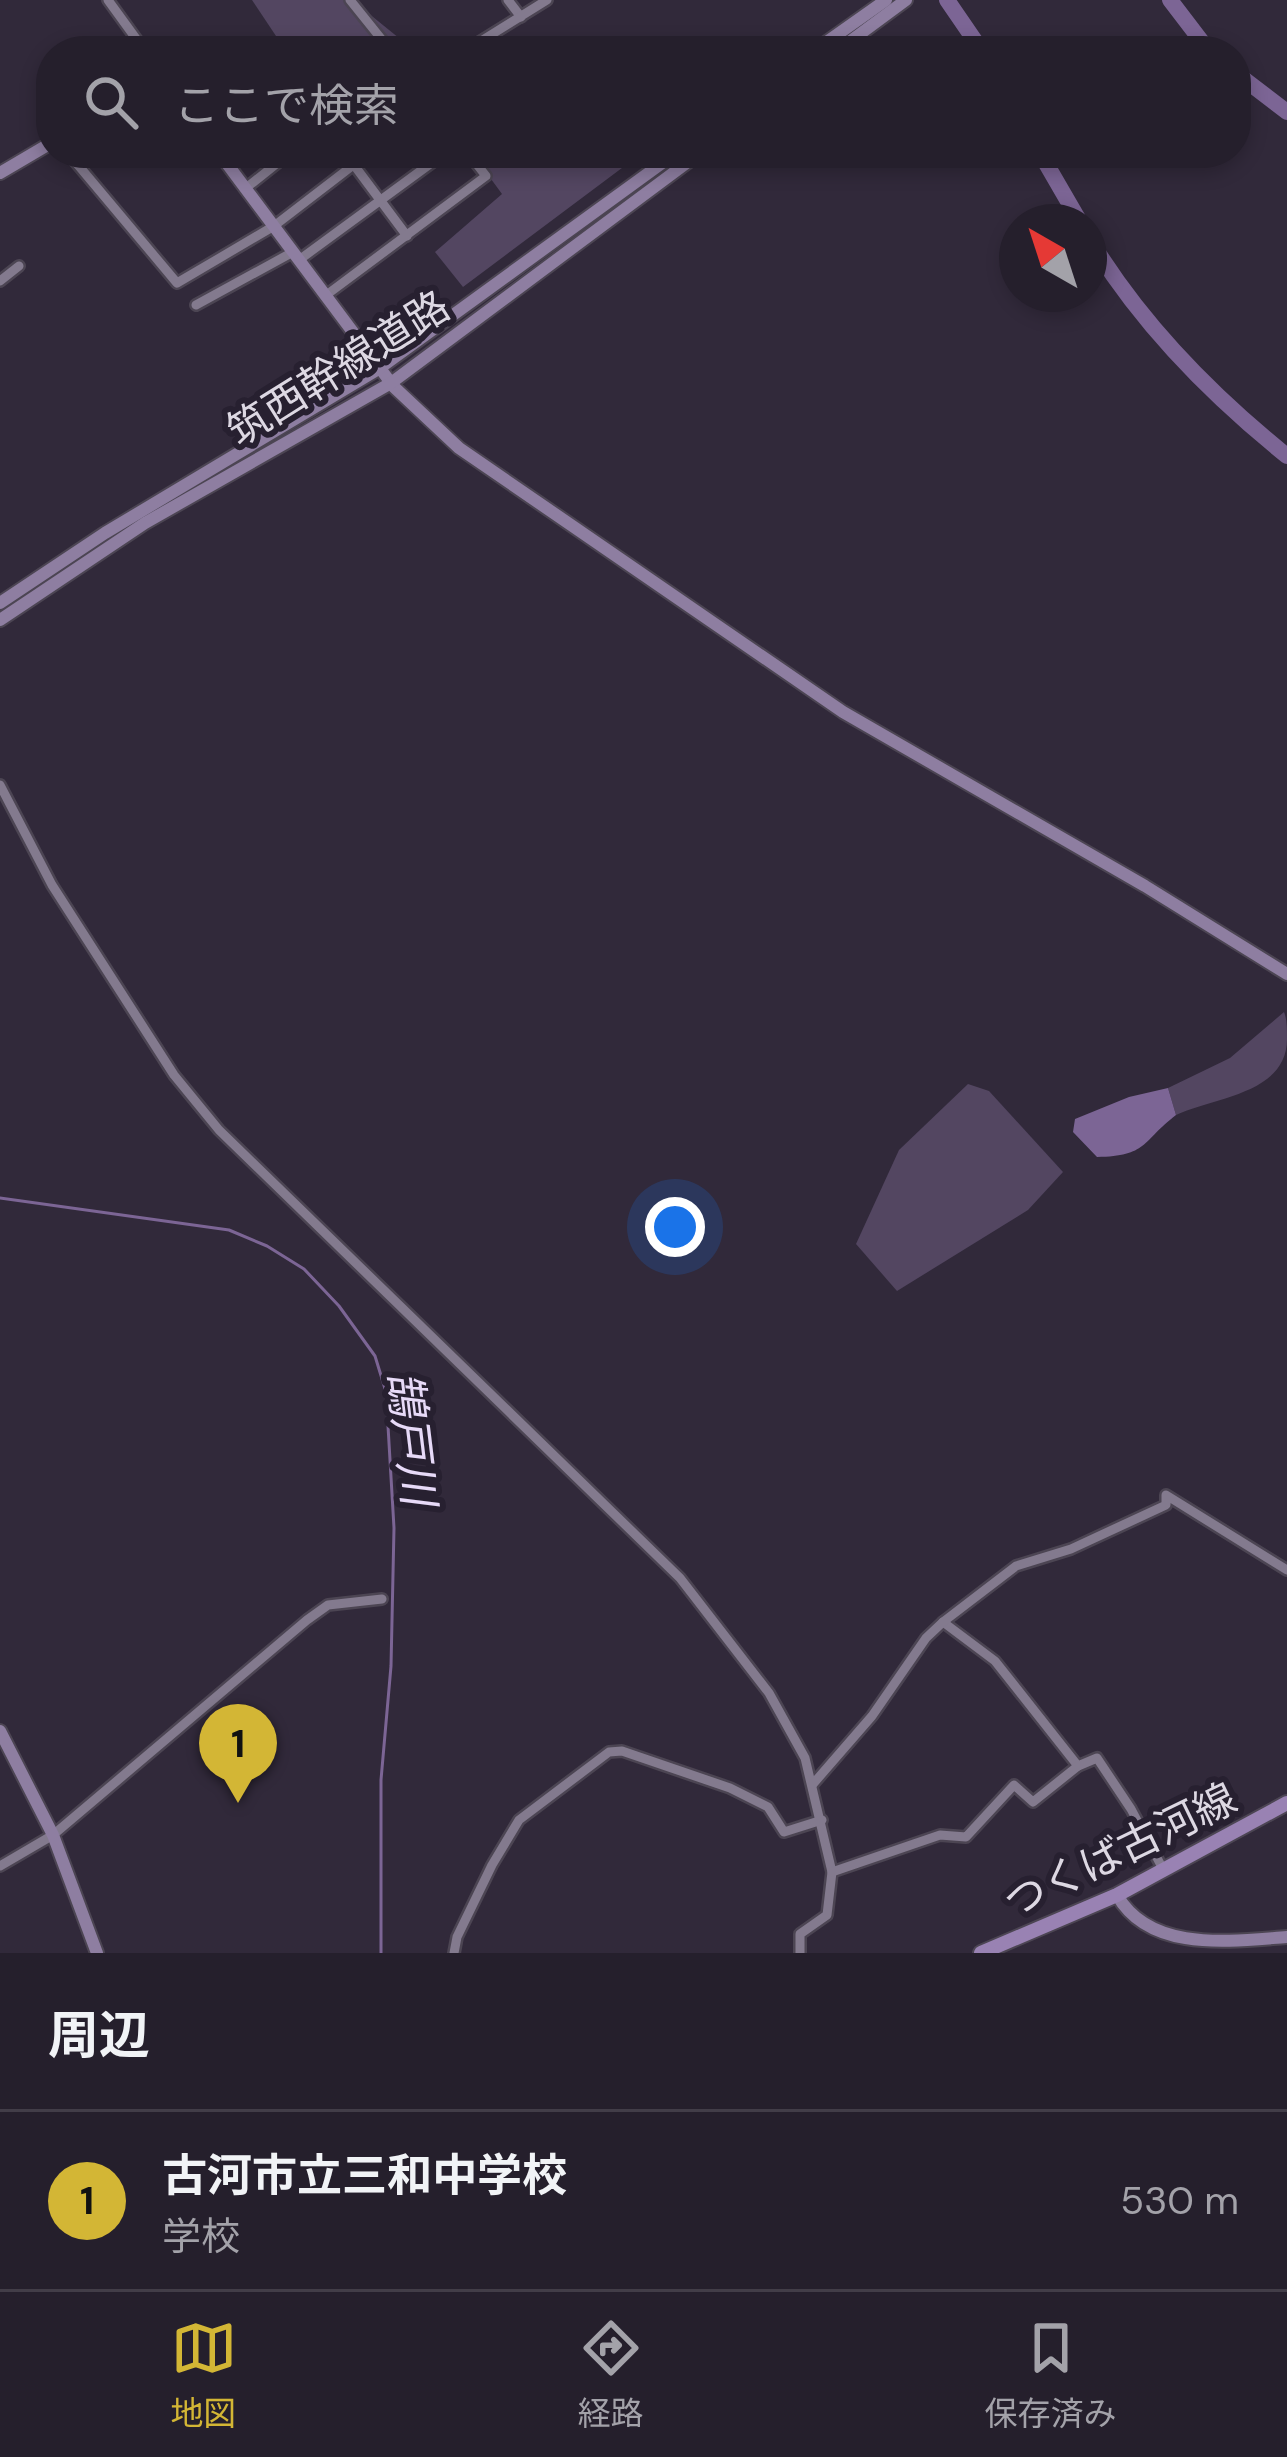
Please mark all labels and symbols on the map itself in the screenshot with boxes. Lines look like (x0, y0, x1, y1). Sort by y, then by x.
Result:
north arrow (999, 204, 1107, 312)
street label: 筑西幹線道路 (217, 278, 460, 459)
your location (645, 1197, 705, 1257)
water label: 鵠戸川 (374, 1367, 449, 1513)
pin: 1 (199, 1704, 277, 1803)
street label: つくば古河線 (995, 1770, 1246, 1930)

